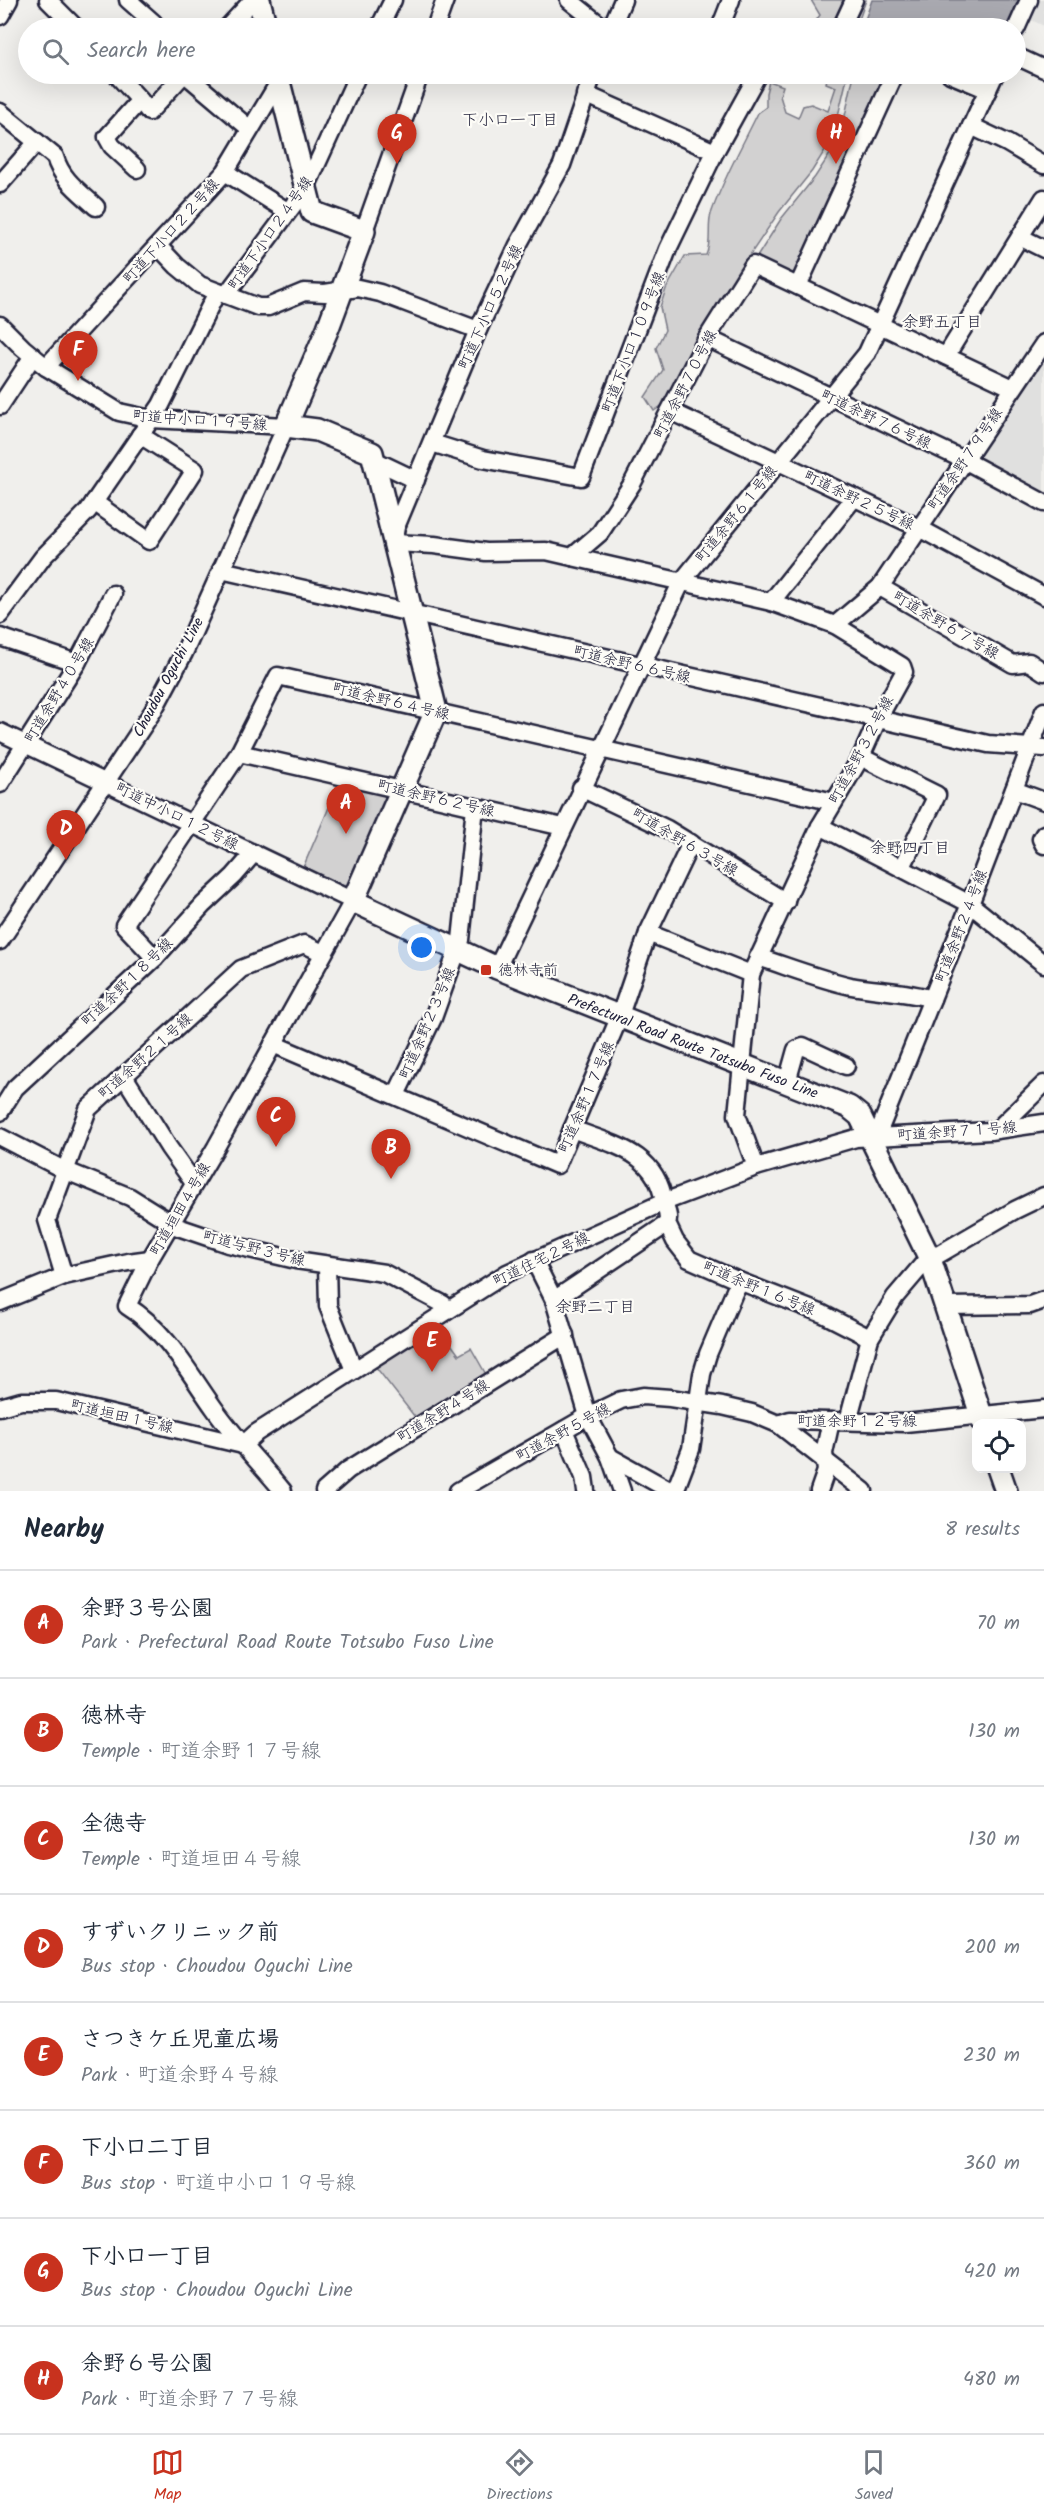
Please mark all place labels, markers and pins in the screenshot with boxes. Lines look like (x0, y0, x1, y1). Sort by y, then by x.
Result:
pin: G (378, 114, 416, 164)
pin: H (816, 114, 856, 164)
pin: F (58, 332, 98, 381)
pin: A (326, 784, 366, 834)
pin: D (46, 810, 86, 860)
place label: 徳林寺前 (498, 959, 558, 983)
marker: 徳林寺前 (479, 963, 493, 977)
pin: C (256, 1098, 296, 1147)
pin: B (372, 1130, 410, 1179)
pin: E (412, 1322, 452, 1372)

